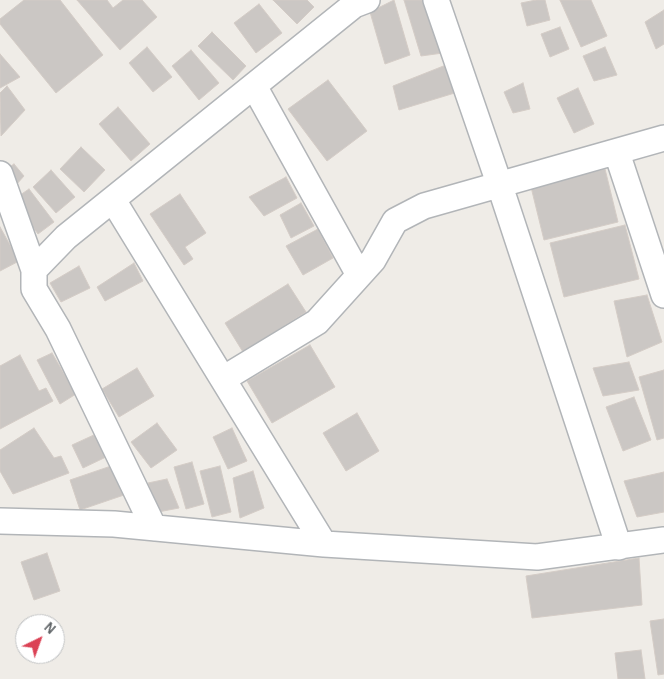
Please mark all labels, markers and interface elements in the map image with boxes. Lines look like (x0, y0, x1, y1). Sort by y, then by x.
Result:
north arrow (15, 614, 65, 664)
text: N (41, 620, 58, 637)

